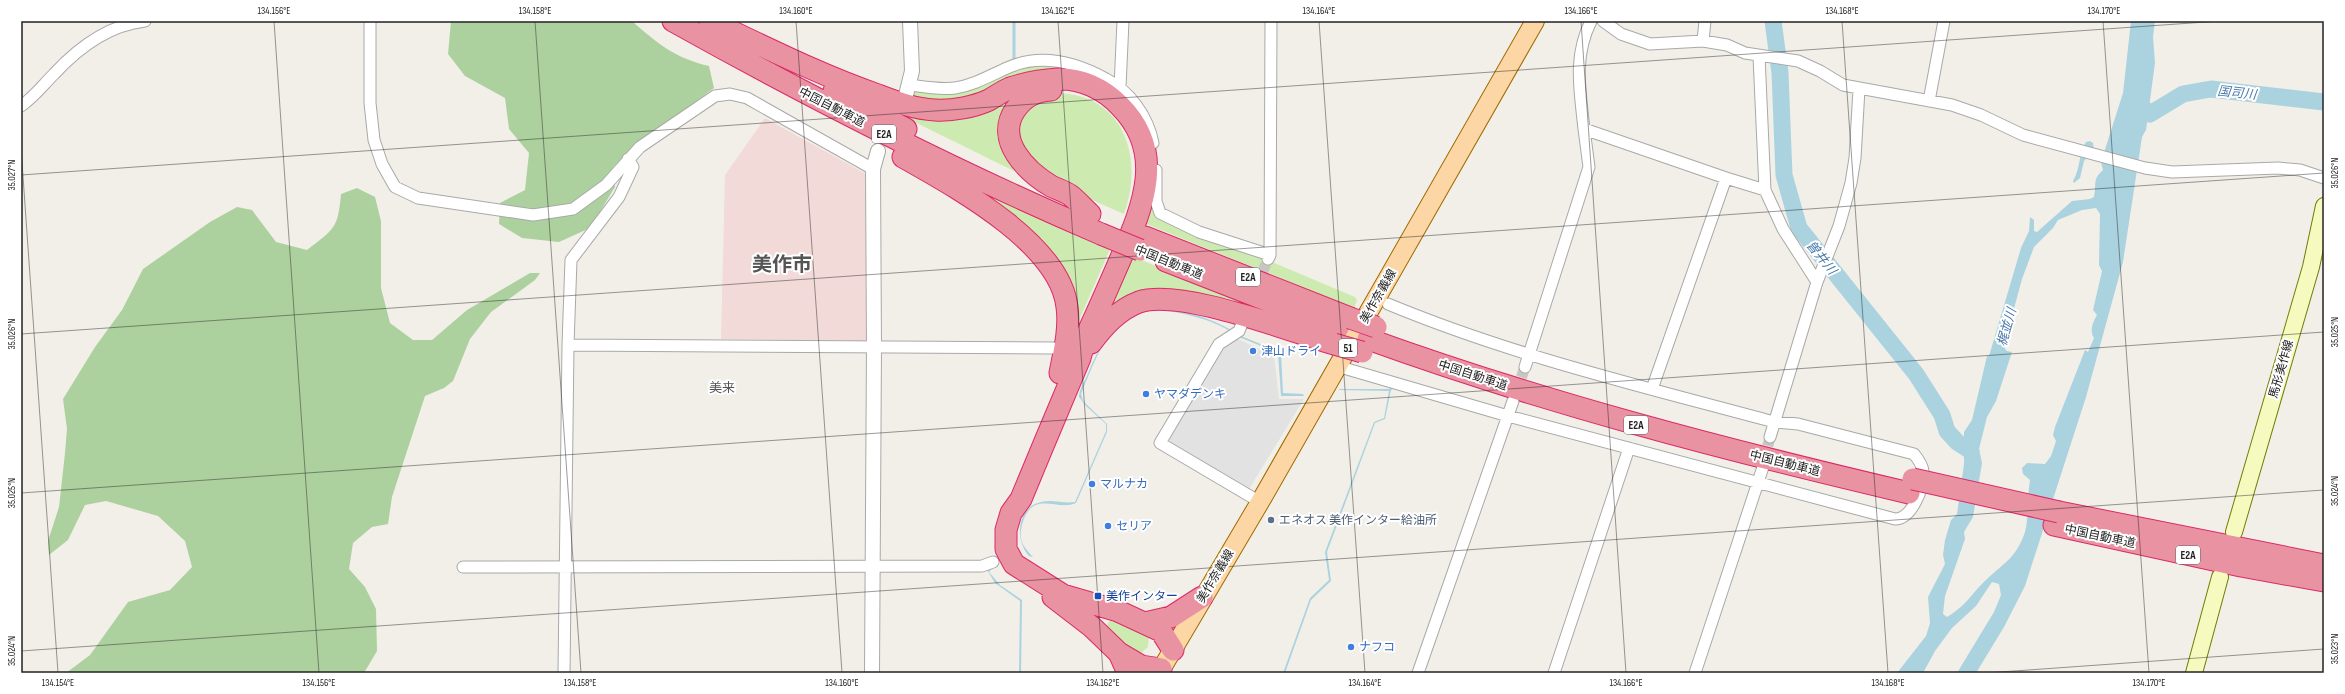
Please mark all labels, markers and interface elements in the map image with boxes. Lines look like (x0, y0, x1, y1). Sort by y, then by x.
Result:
text: 134.156°E (258, 5, 290, 17)
text: 134.158°E (519, 5, 551, 17)
text: 134.160°E (779, 5, 813, 17)
text: 134.162°E (1041, 5, 1075, 17)
text: 134.164°E (1303, 5, 1335, 17)
text: 134.166°E (1564, 5, 1598, 17)
text: 134.168°E (1825, 5, 1859, 17)
text: 134.170°E (2088, 5, 2120, 17)
water label: 国司川 (2217, 83, 2259, 103)
street label: 中国自動車道 (796, 84, 867, 130)
road number: E2A (872, 125, 896, 143)
text: 35.026°N (2329, 158, 2341, 188)
text: 35.027°N (6, 160, 18, 190)
water label: 曽井川 (1803, 237, 1841, 279)
street label: 中国自動車道 (1133, 242, 1205, 283)
district label: 美作市 (752, 253, 812, 277)
street label: 美作奈義線 (1357, 267, 1400, 326)
road number: E2A (1236, 268, 1260, 286)
water label: 梶並川 (1994, 304, 2021, 348)
text: 35.025°N (2329, 317, 2341, 347)
text: 35.026°N (6, 319, 18, 349)
street label: 馬形美作線 (2266, 338, 2297, 400)
road number: 51 (1339, 339, 1357, 357)
place label: 津山ドライ (1261, 344, 1321, 359)
marker: 津山ドライ (1248, 346, 1258, 356)
street label: 中国自動車道 (1436, 357, 1509, 394)
district label: 美来 (709, 380, 735, 396)
place label: ヤマダデンキ (1154, 387, 1226, 402)
marker: ヤマダデンキ (1141, 389, 1151, 399)
road number: E2A (1624, 416, 1648, 434)
street label: 中国自動車道 (1748, 447, 1822, 479)
text: 35.024°N (2329, 476, 2341, 506)
place label: マルナカ (1100, 477, 1148, 492)
text: 35.025°N (6, 478, 18, 508)
marker: マルナカ (1087, 479, 1097, 489)
place label: エネオス 美作インター給油所 (1279, 513, 1437, 528)
marker: エネオス 美作インター給油所 (1266, 515, 1276, 525)
place label: セリア (1116, 519, 1152, 534)
marker: セリア (1103, 521, 1113, 531)
street label: 中国自動車道 (2063, 522, 2137, 551)
road number: E2A (2176, 546, 2200, 564)
street label: 美作奈義線 (1194, 547, 1237, 606)
place label: 美作インター (1106, 589, 1178, 604)
marker: 美作インター (1093, 591, 1103, 601)
text: 35.023°N (2329, 634, 2341, 664)
text: 35.024°N (6, 636, 18, 666)
place label: ナフコ (1359, 640, 1395, 655)
marker: ナフコ (1346, 642, 1356, 652)
text: 134.154°E (42, 677, 74, 689)
text: 134.156°E (303, 677, 335, 689)
text: 134.158°E (564, 677, 596, 689)
text: 134.160°E (825, 677, 859, 689)
text: 134.162°E (1086, 677, 1120, 689)
text: 134.164°E (1349, 677, 1381, 689)
text: 134.166°E (1609, 677, 1643, 689)
text: 134.168°E (1871, 677, 1905, 689)
text: 134.170°E (2133, 677, 2165, 689)

